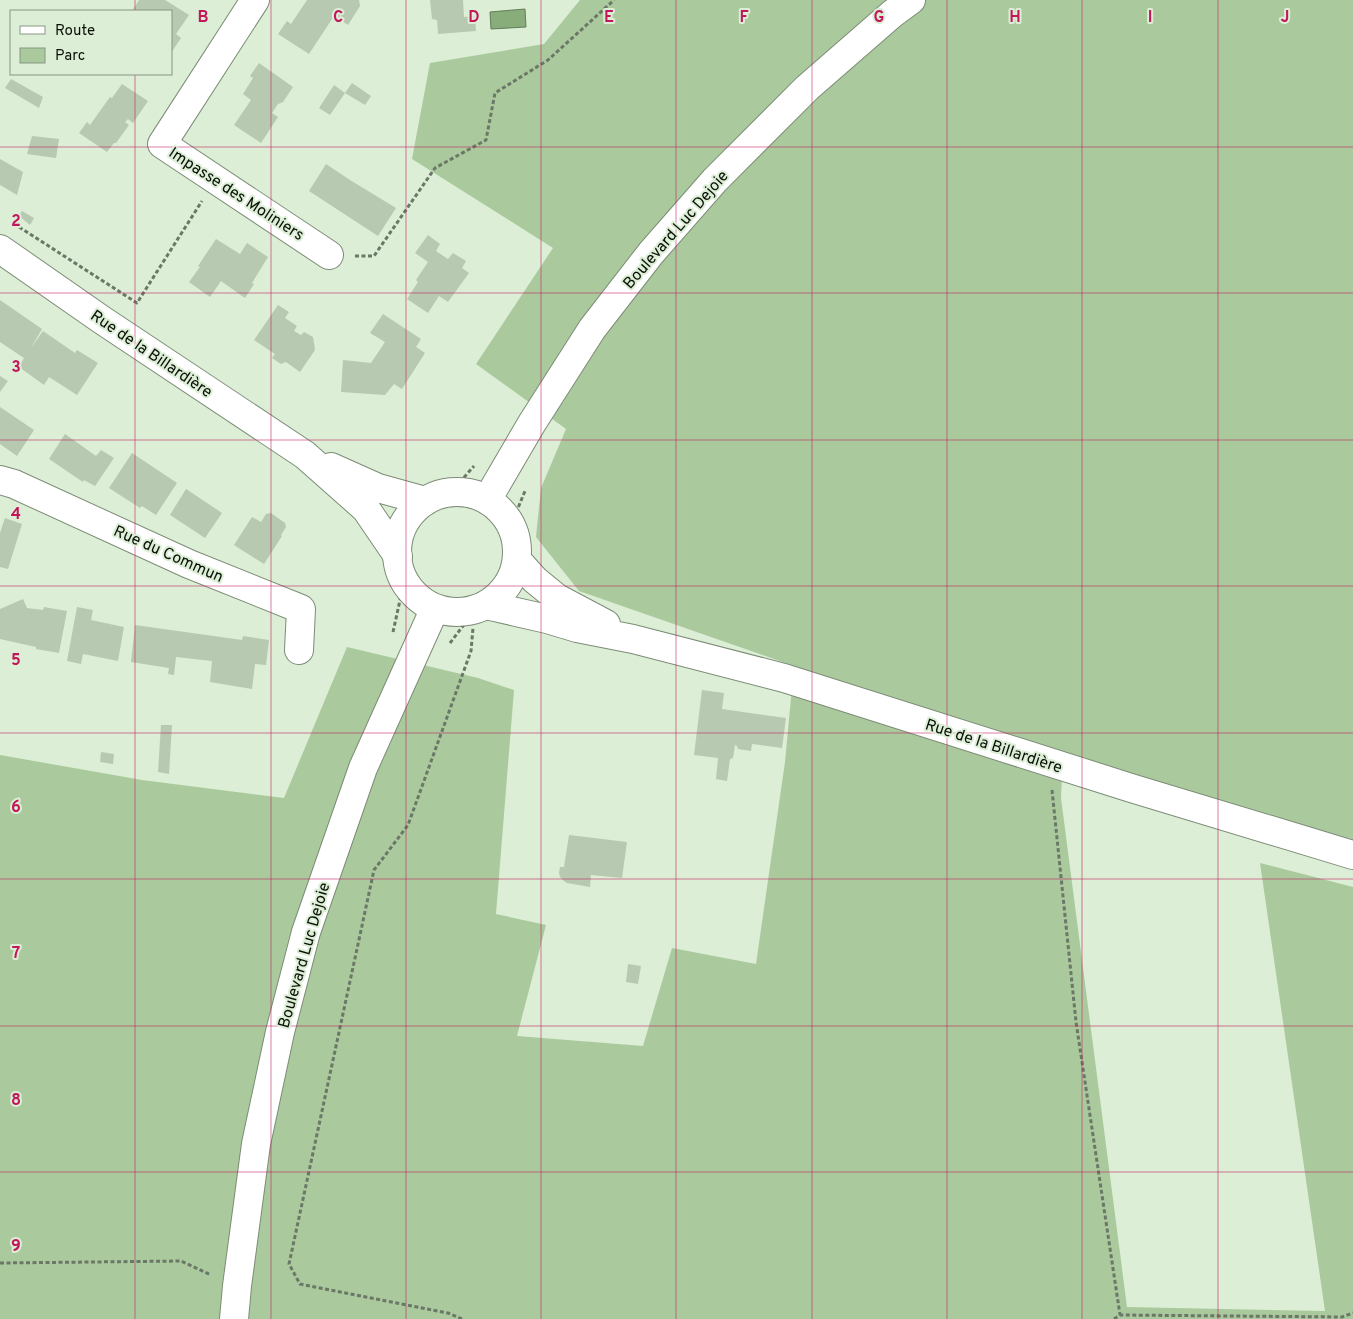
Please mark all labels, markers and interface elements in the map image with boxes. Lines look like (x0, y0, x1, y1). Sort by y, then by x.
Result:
text: B (197, 8, 209, 28)
text: C (333, 8, 343, 28)
text: D (468, 8, 480, 28)
text: E (604, 8, 614, 28)
text: F (739, 8, 749, 28)
text: G (874, 8, 884, 28)
text: H (1009, 8, 1021, 28)
text: I (1148, 8, 1152, 28)
text: J (1281, 8, 1289, 28)
legend (10, 10, 172, 75)
text: Route (55, 22, 95, 41)
text: Parc (55, 47, 85, 66)
street label: Impasse des Moliniers (164, 143, 307, 246)
street label: Boulevard Luc Dejoie (619, 167, 734, 294)
text: 2 (11, 212, 21, 232)
street label: Rue de la Billardière (86, 306, 216, 403)
text: 3 (11, 358, 21, 378)
text: 4 (11, 505, 21, 525)
street label: Rue du Commun (110, 522, 226, 588)
text: 5 (11, 651, 21, 671)
street label: Rue de la Billardière (922, 715, 1064, 778)
text: 6 (11, 798, 21, 818)
street label: Boulevard Luc Dejoie (275, 880, 335, 1031)
text: 7 (12, 944, 20, 964)
text: 8 (11, 1091, 21, 1111)
text: 9 (11, 1237, 21, 1257)

